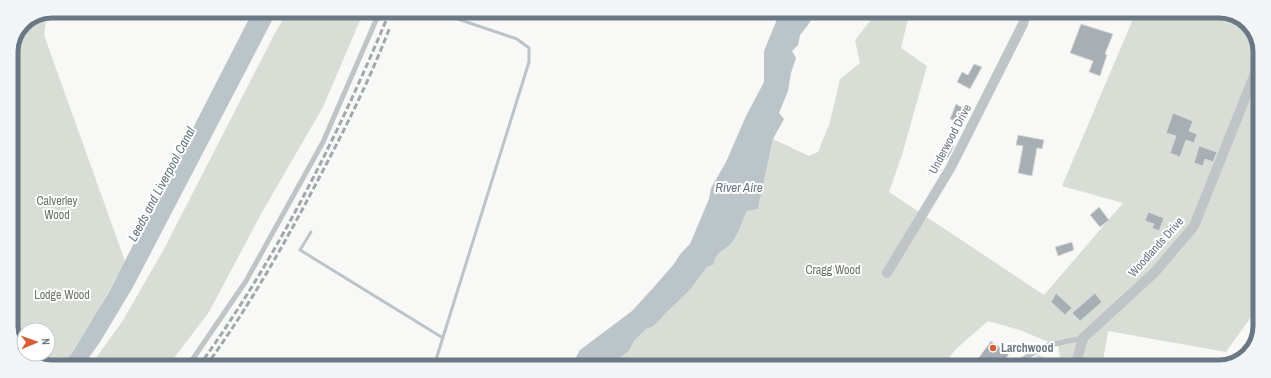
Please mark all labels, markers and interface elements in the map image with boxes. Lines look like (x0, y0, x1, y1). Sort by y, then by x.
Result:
street label: Underwood Drive (925, 101, 975, 177)
water label: Leeds and Liverpool Canal (124, 123, 199, 244)
water label: River Aire (715, 179, 763, 196)
park label: Calverley Wood (36, 193, 78, 223)
street label: Woodlands Drive (1125, 214, 1187, 280)
park label: Cragg Wood (805, 262, 861, 278)
park label: Lodge Wood (34, 287, 90, 303)
north arrow (16, 322, 56, 362)
text: N (39, 338, 53, 345)
place label: Larchwood (1001, 340, 1054, 356)
marker: Larchwood (988, 343, 998, 353)

